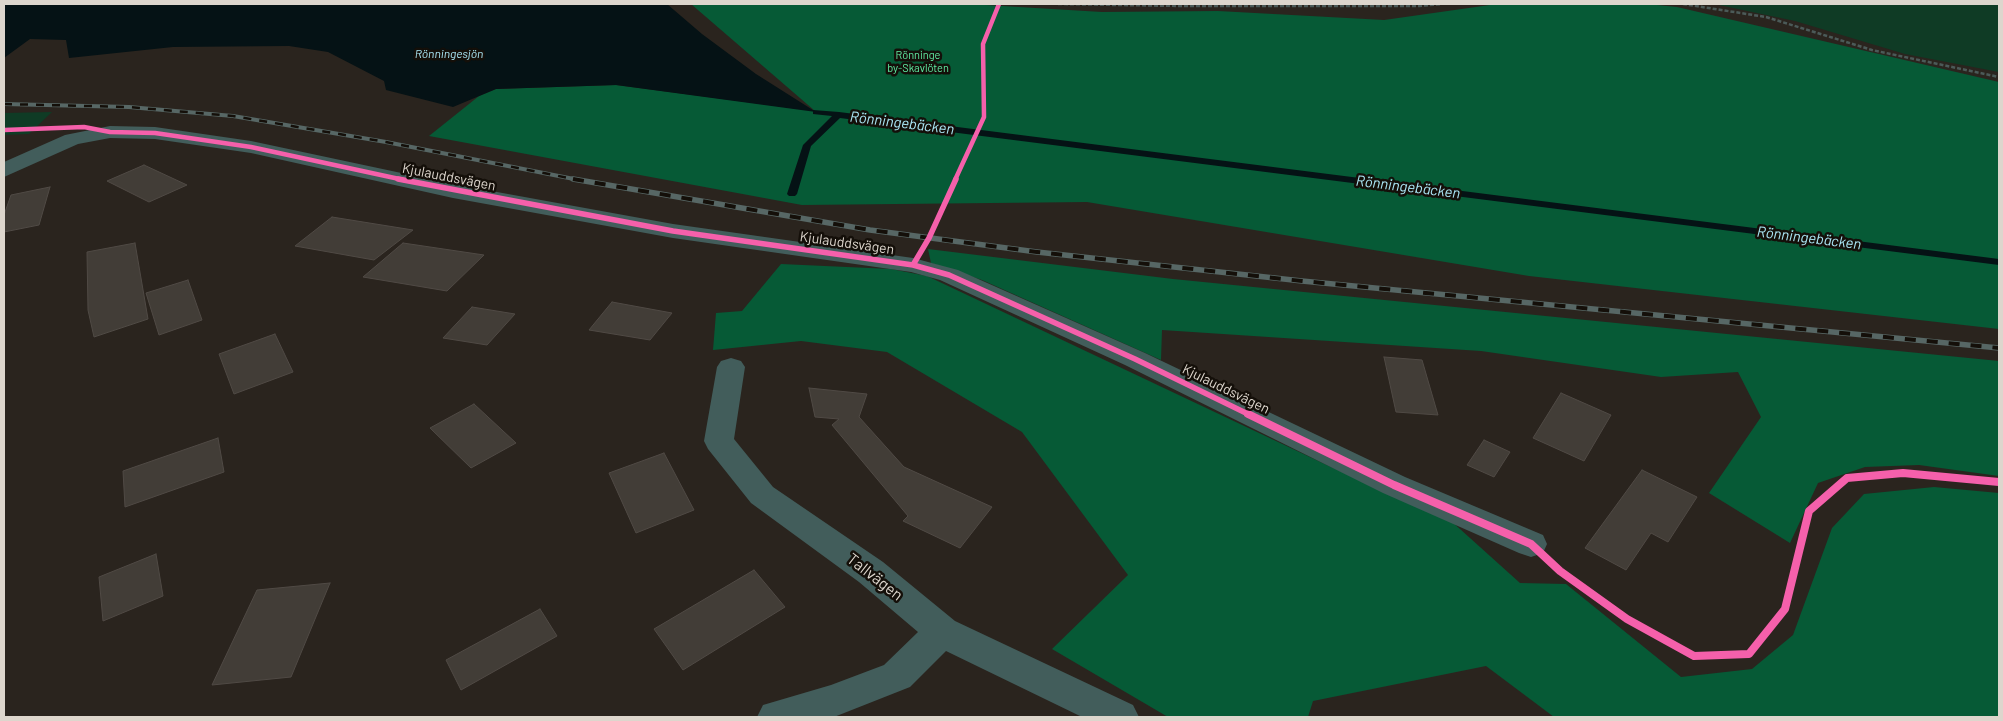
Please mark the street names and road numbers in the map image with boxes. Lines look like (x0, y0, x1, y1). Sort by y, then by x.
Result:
street label: Kjulauddsvägen (401, 160, 497, 194)
street label: Kjulauddsvägen (799, 228, 895, 258)
street label: Kjulauddsvägen (1180, 361, 1272, 417)
street label: Tallvägen (843, 549, 907, 605)

